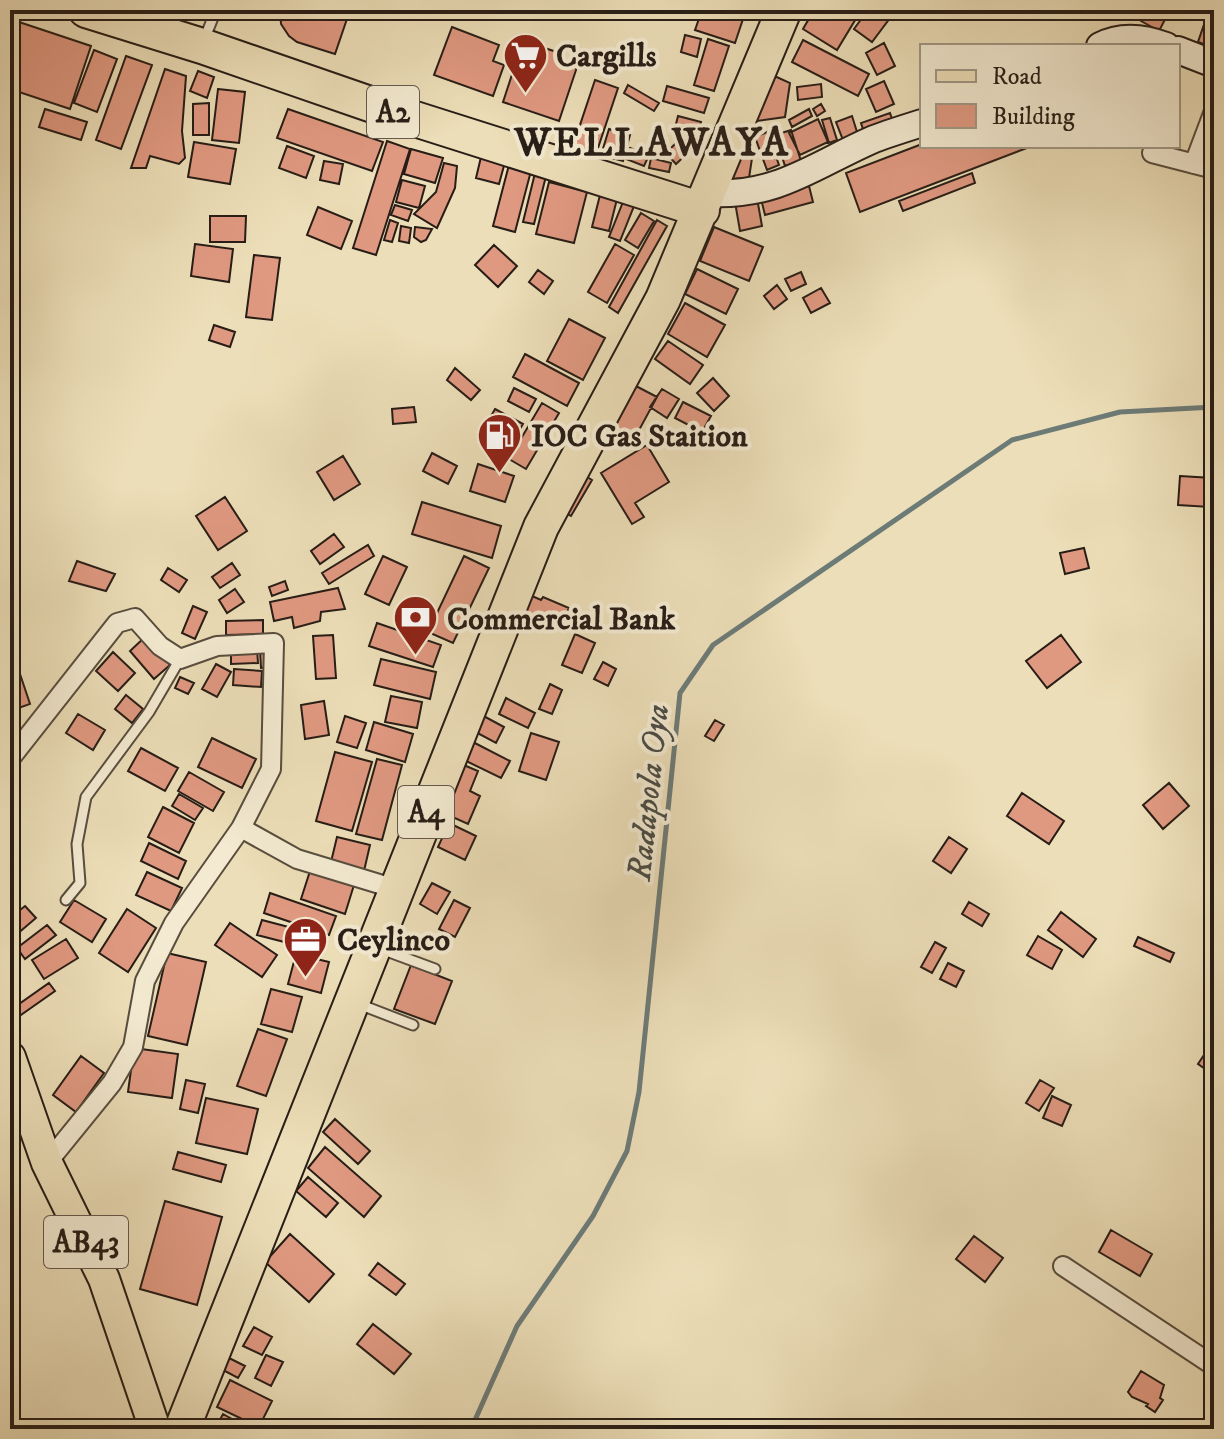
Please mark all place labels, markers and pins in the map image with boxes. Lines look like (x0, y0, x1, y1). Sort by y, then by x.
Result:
supermarket icon: Cargills (501, 31, 549, 94)
place label: Cargills (556, 37, 657, 77)
fuel station icon: IOC Gas Staition (476, 411, 524, 474)
place label: IOC Gas Staition (531, 417, 748, 457)
bank icon: Commercial Bank (392, 594, 440, 657)
place label: Commercial Bank (447, 600, 677, 640)
office icon: Ceylinco (282, 915, 330, 978)
place label: Ceylinco (337, 921, 450, 961)

